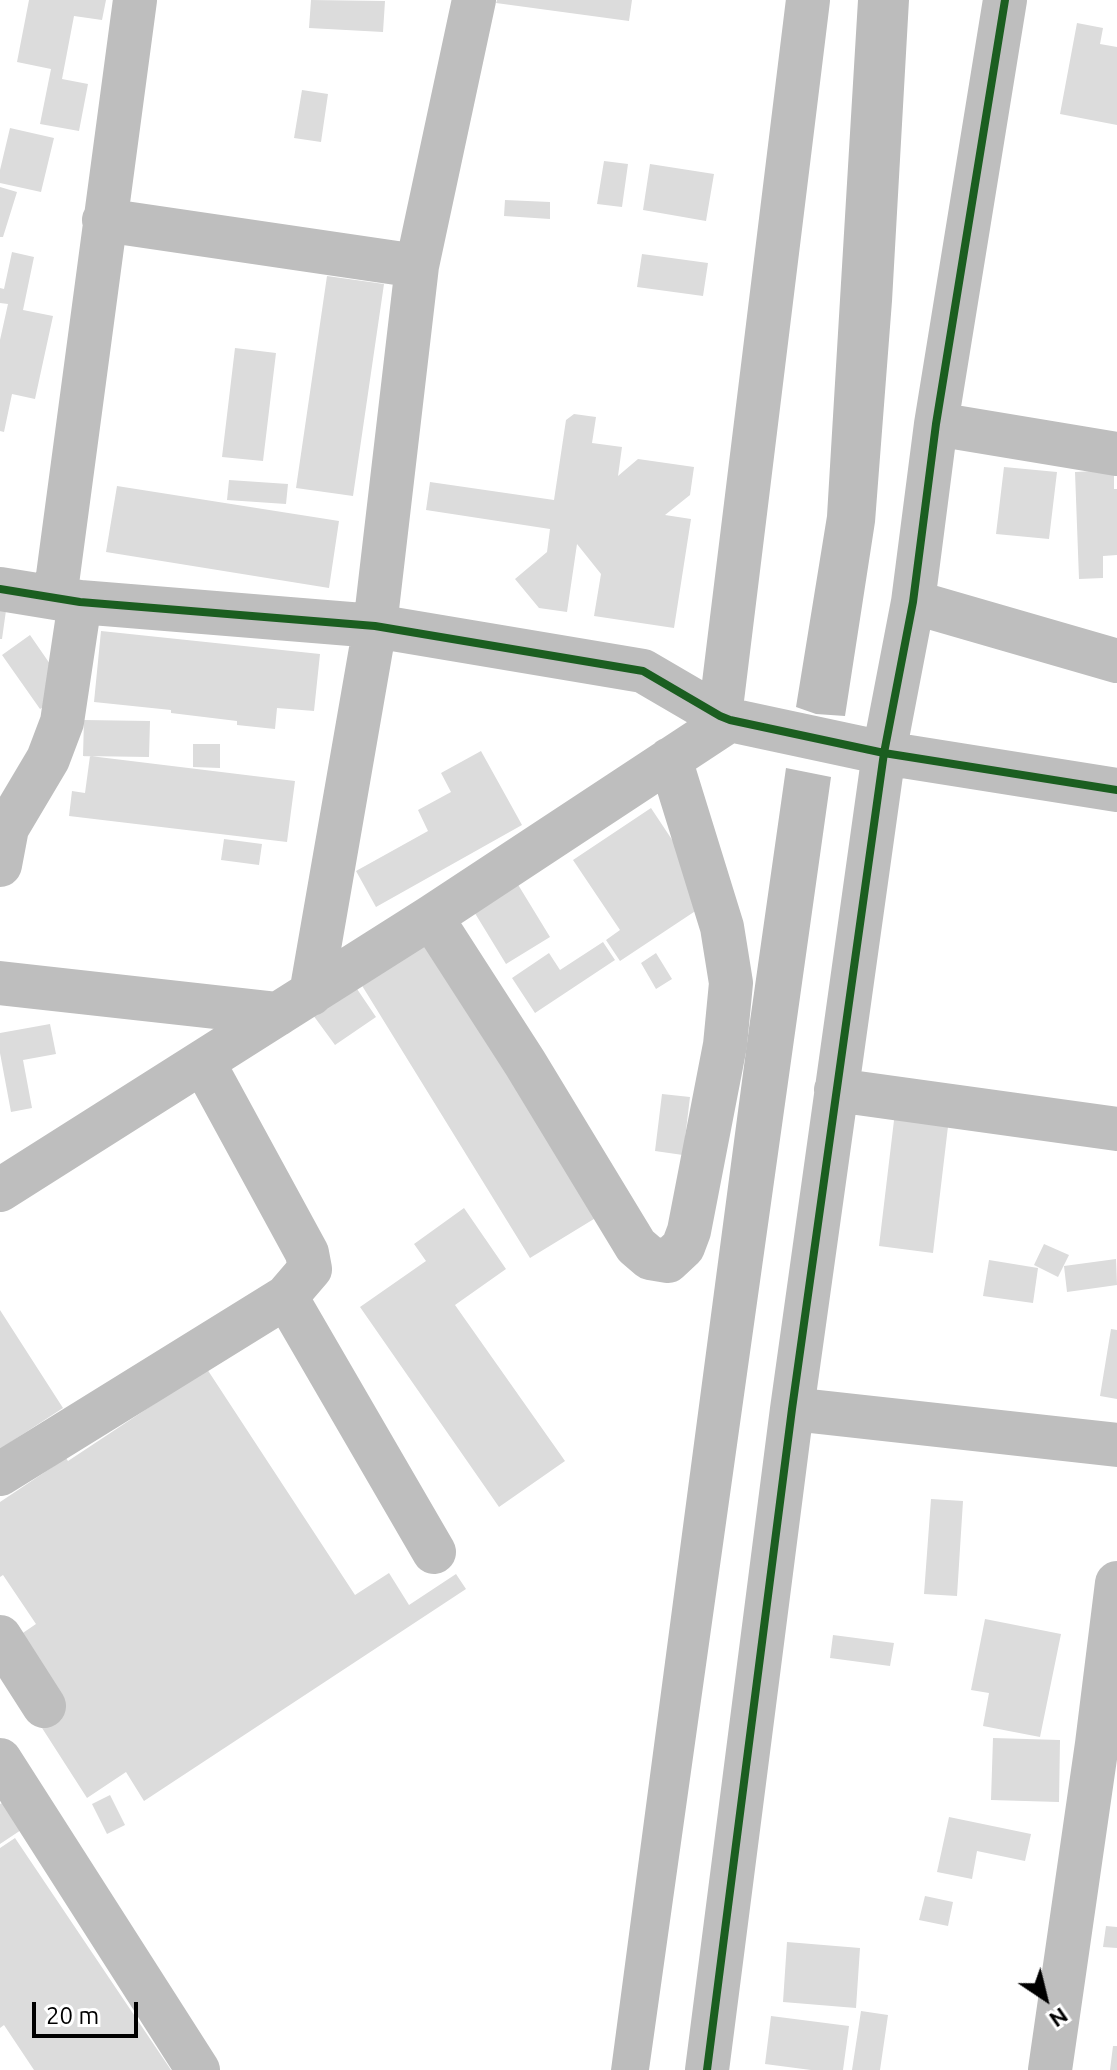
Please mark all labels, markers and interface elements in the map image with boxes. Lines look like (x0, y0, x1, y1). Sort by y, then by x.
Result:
north arrow (1005, 1958, 1085, 2038)
scale bar (36, 1986, 142, 2036)
text: 20 m (46, 2002, 99, 2029)
text: N (1045, 2003, 1073, 2033)

